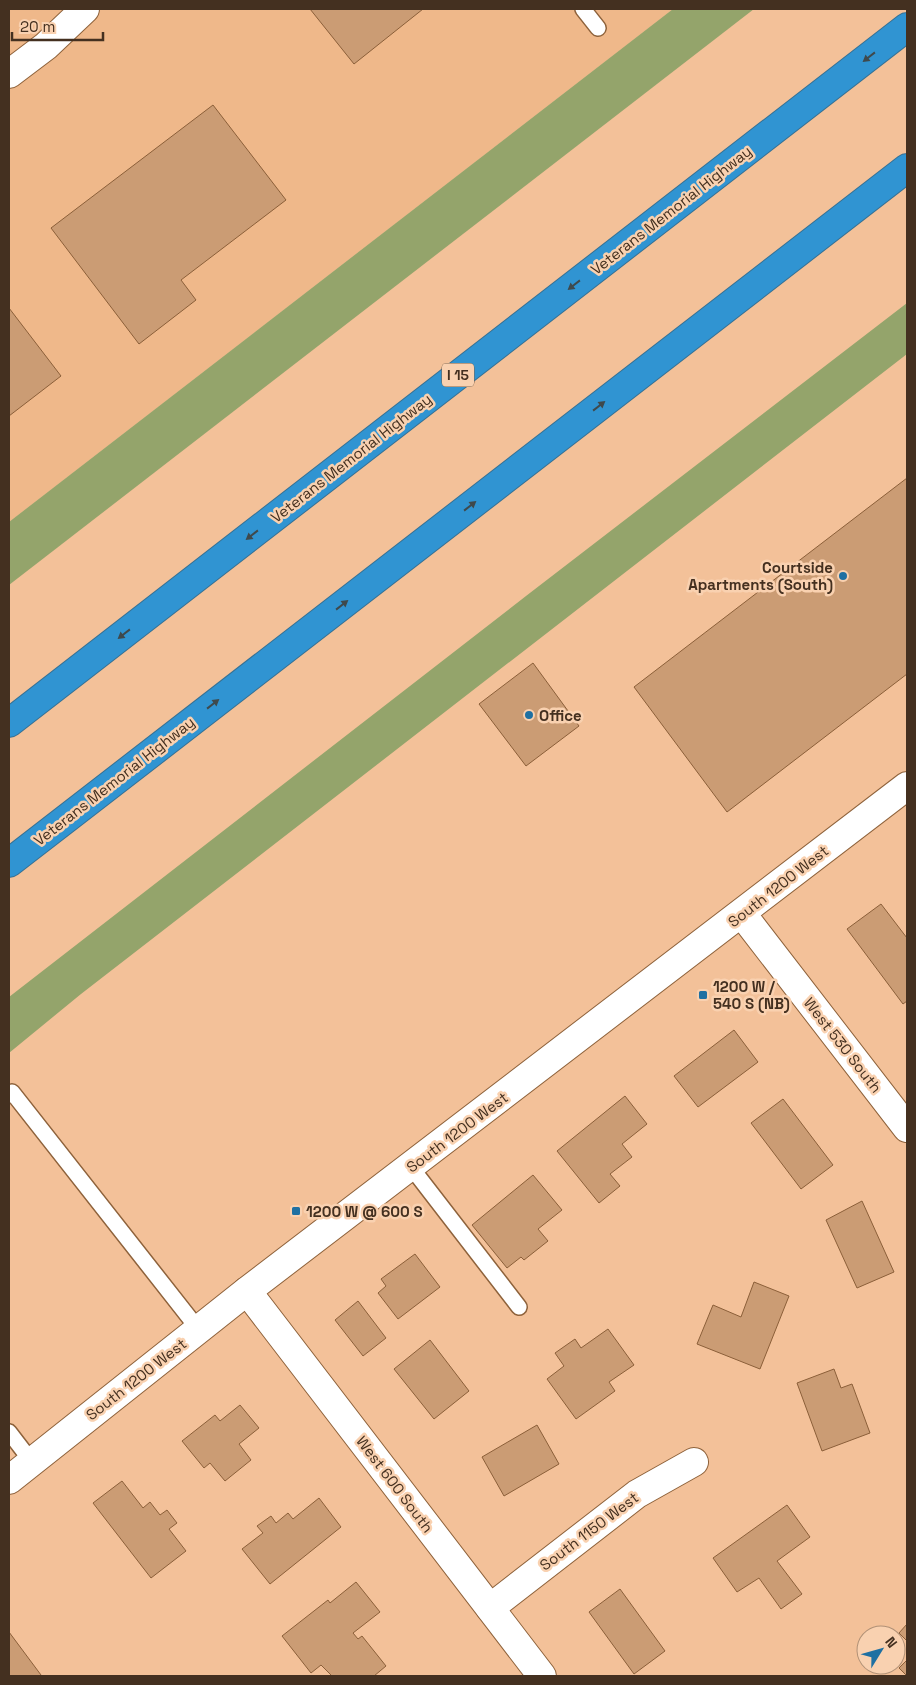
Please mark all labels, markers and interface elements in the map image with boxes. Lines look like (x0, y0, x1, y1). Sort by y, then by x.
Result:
scale bar (12, 10, 104, 42)
text: 20 m (20, 17, 55, 36)
one-way arrow (862, 52, 876, 62)
street label: Veterans Memorial Highway (587, 141, 755, 279)
one-way arrow (567, 280, 581, 290)
road number: I 15 (442, 364, 474, 386)
street label: Veterans Memorial Highway (267, 389, 435, 527)
one-way arrow (592, 401, 606, 411)
one-way arrow (464, 500, 477, 511)
one-way arrow (246, 529, 259, 540)
place label: Courtside Apartments (South) (688, 558, 833, 594)
marker: Courtside Apartments (South) (837, 570, 849, 582)
one-way arrow (335, 600, 349, 610)
one-way arrow (118, 629, 131, 640)
one-way arrow (206, 699, 219, 710)
place label: Office (539, 706, 582, 725)
marker: Office (523, 709, 535, 721)
street label: Veterans Memorial Highway (30, 712, 198, 850)
street label: South 1200 West (724, 841, 832, 931)
place label: 1200 W / 540 S (NB) (713, 977, 790, 1013)
marker: 1200 W / 540 S (NB) (697, 989, 709, 1001)
street label: West 530 South (800, 994, 886, 1096)
street label: South 1200 West (402, 1088, 512, 1176)
place label: 1200 W @ 600 S (306, 1202, 423, 1221)
marker: 1200 W @ 600 S (290, 1205, 302, 1217)
street label: South 1200 West (82, 1334, 190, 1424)
street label: West 600 South (352, 1432, 438, 1536)
street label: South 1150 West (536, 1488, 642, 1574)
north arrow (856, 1625, 906, 1675)
text: N (881, 1633, 901, 1651)

